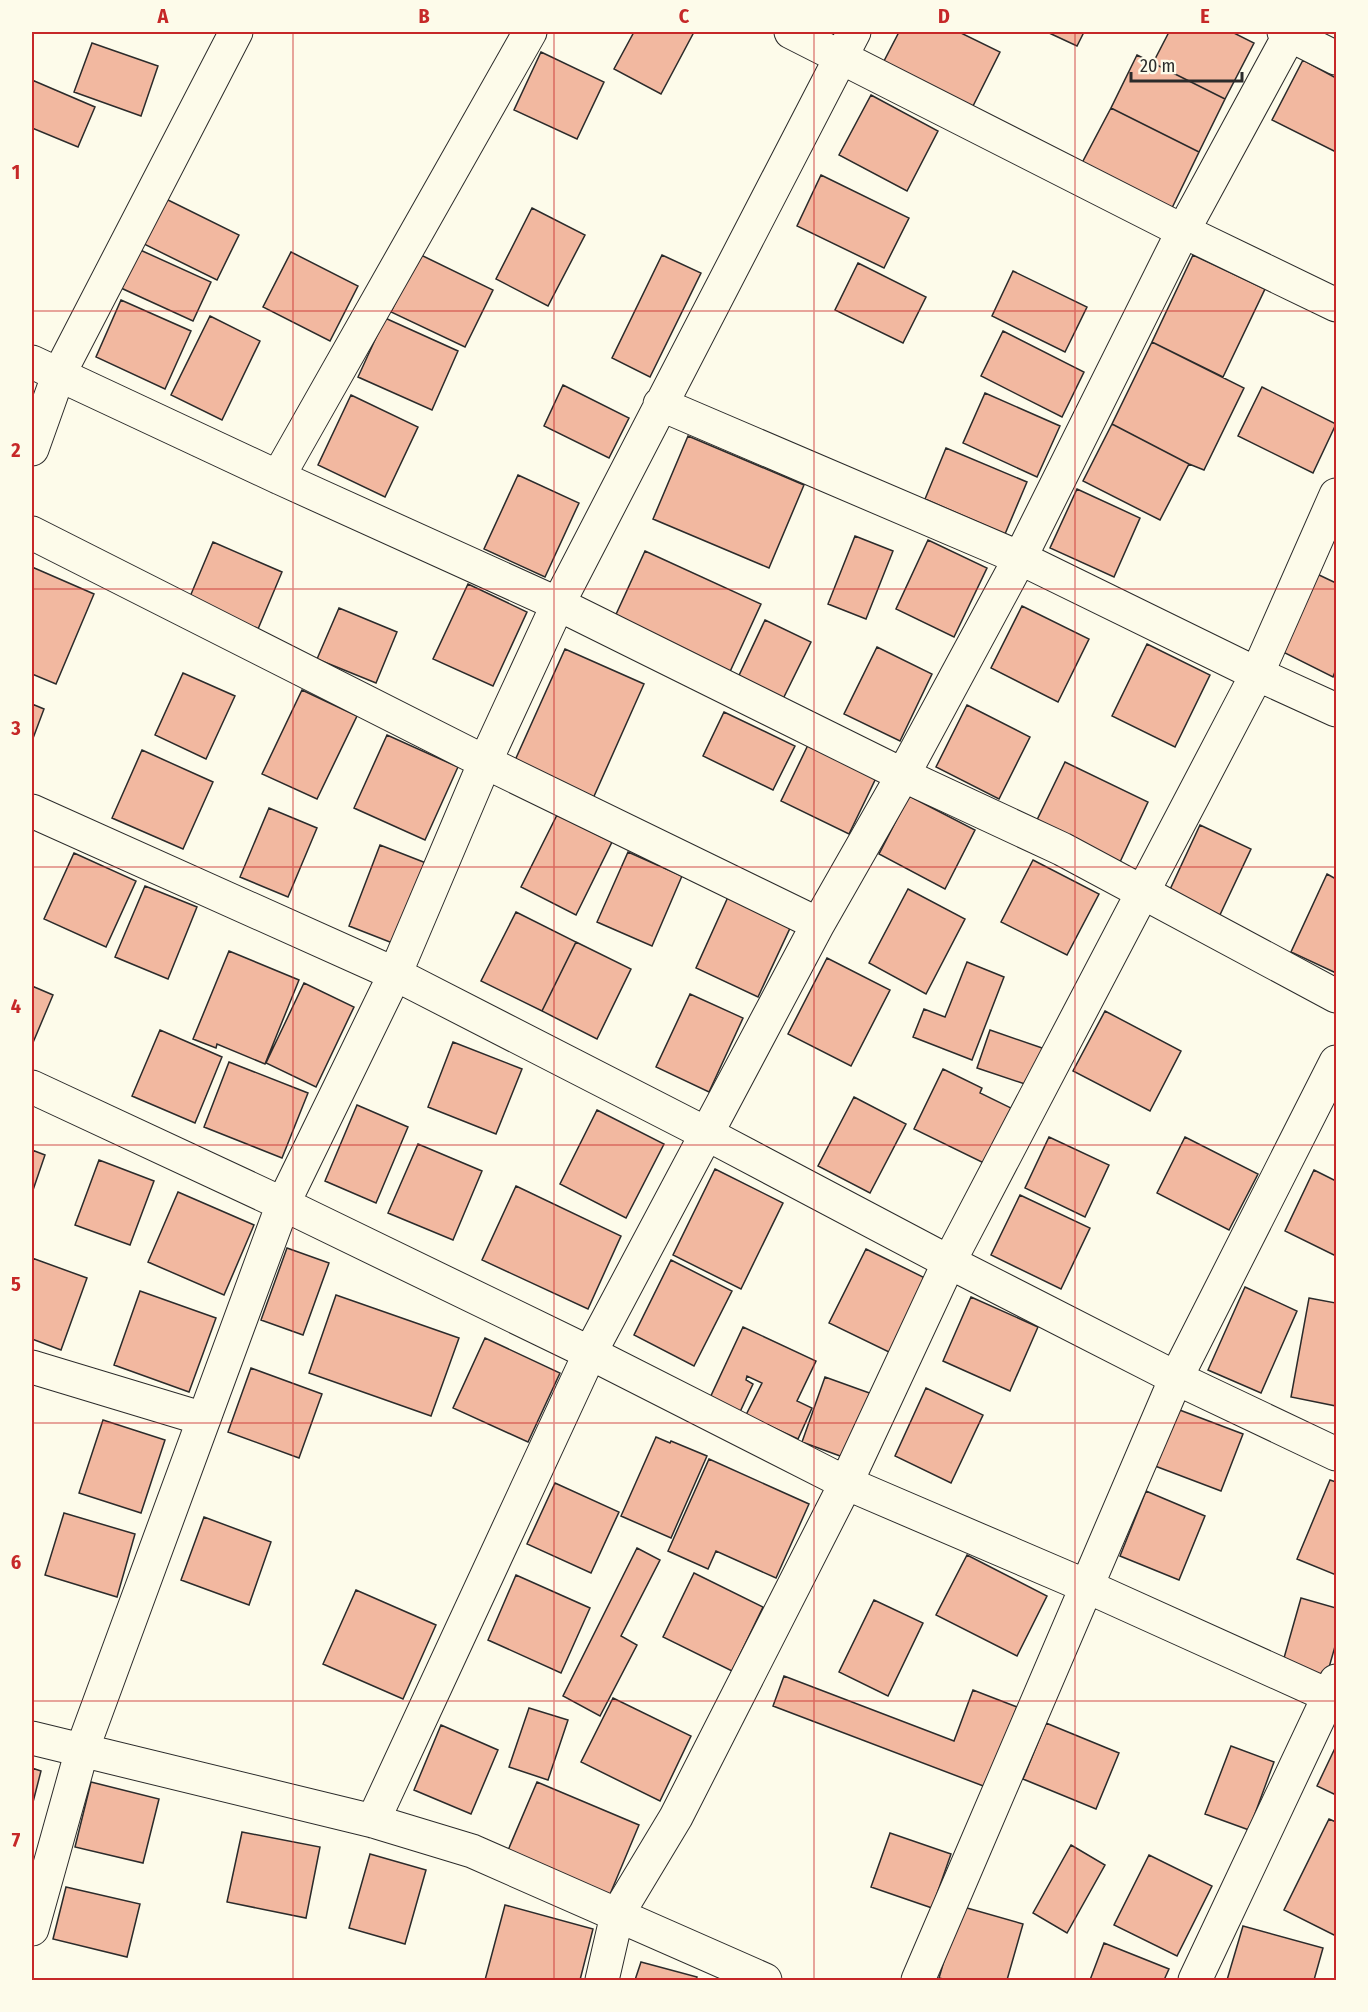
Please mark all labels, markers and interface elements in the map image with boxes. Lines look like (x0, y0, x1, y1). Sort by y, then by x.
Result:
text: A (157, 4, 170, 28)
text: B (418, 4, 430, 28)
text: C (679, 4, 690, 28)
text: D (938, 4, 950, 28)
text: E (1200, 4, 1210, 28)
scale bar (1131, 45, 1242, 83)
text: 20 m (1140, 55, 1175, 77)
text: 1 (12, 160, 20, 184)
text: 2 (10, 438, 21, 462)
text: 3 (10, 716, 21, 740)
text: 4 (11, 994, 21, 1018)
text: 5 (11, 1272, 21, 1296)
text: 6 (11, 1550, 21, 1574)
text: 7 (12, 1828, 21, 1852)

